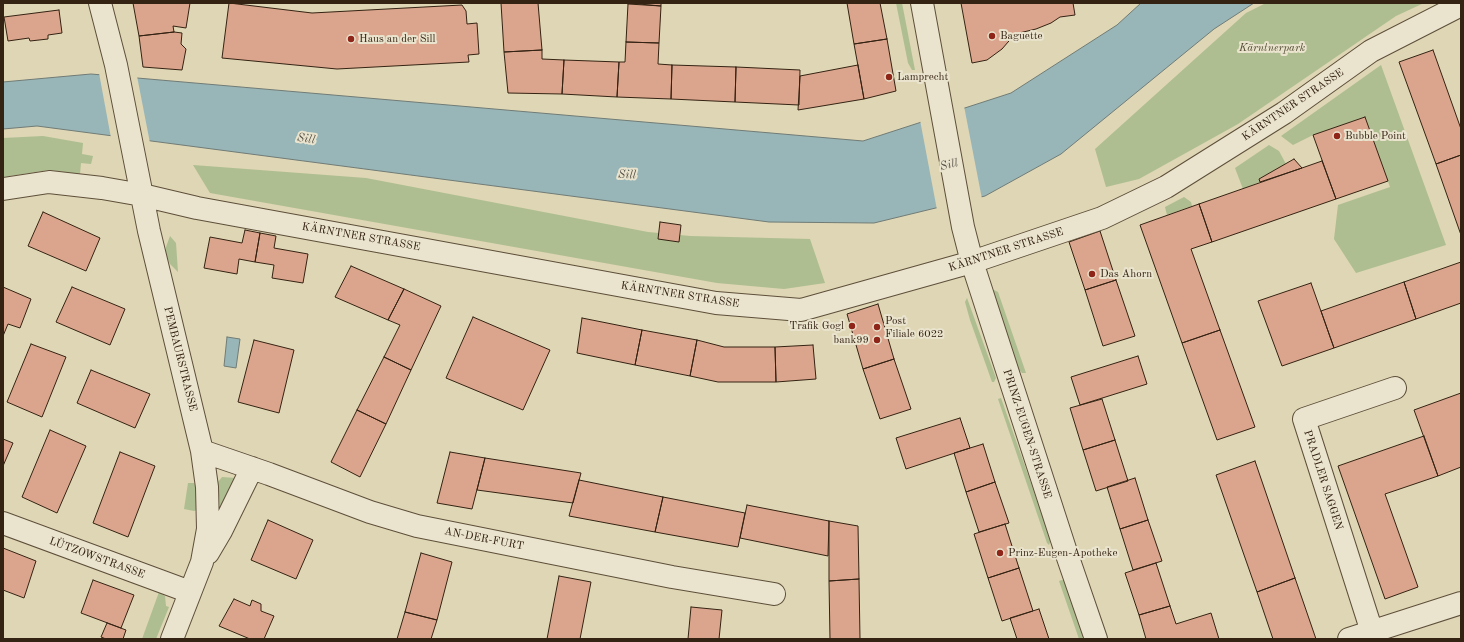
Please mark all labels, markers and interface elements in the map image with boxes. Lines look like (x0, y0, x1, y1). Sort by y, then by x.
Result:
place label: Baguette (1000, 29, 1043, 43)
marker: Baguette (987, 31, 997, 41)
place label: Haus an der Sill (359, 32, 435, 46)
marker: Haus an der Sill (346, 34, 356, 44)
park label: Kärntnerpark (1239, 41, 1305, 55)
street label: KÄRNTNER STRASSE (1240, 66, 1346, 144)
place label: Lamprecht (897, 70, 948, 84)
marker: Lamprecht (884, 72, 894, 82)
place label: Bubble Point (1345, 129, 1406, 143)
water label: Sill (296, 131, 316, 147)
marker: Bubble Point (1332, 131, 1342, 141)
water label: Sill (938, 156, 960, 174)
water label: Sill (618, 167, 636, 183)
street label: KÄRNTNER STRASSE (301, 220, 421, 254)
street label: KÄRNTNER STRASSE (947, 225, 1065, 275)
place label: Das Ahorn (1100, 267, 1152, 281)
marker: Das Ahorn (1087, 269, 1097, 279)
street label: KÄRNTNER STRASSE (620, 279, 740, 311)
street label: PEMBAURSTRASSE (161, 305, 199, 413)
place label: Post Filiale 6022 (885, 314, 943, 340)
place label: Trafik Gogl (789, 319, 844, 333)
marker: Trafik Gogl (847, 321, 857, 331)
marker: Post Filiale 6022 (872, 322, 882, 332)
place label: bank99 (834, 333, 869, 347)
marker: bank99 (872, 335, 882, 345)
street label: PRINZ-EUGEN-STRASSE (1000, 368, 1054, 500)
street label: PRADLER SAGGEN (1301, 428, 1345, 532)
street label: AN-DER-FURT (443, 525, 525, 553)
street label: LÜTZOWSTRASSE (47, 535, 147, 581)
place label: Prinz-Eugen-Apotheke (1008, 546, 1118, 560)
marker: Prinz-Eugen-Apotheke (995, 548, 1005, 558)

